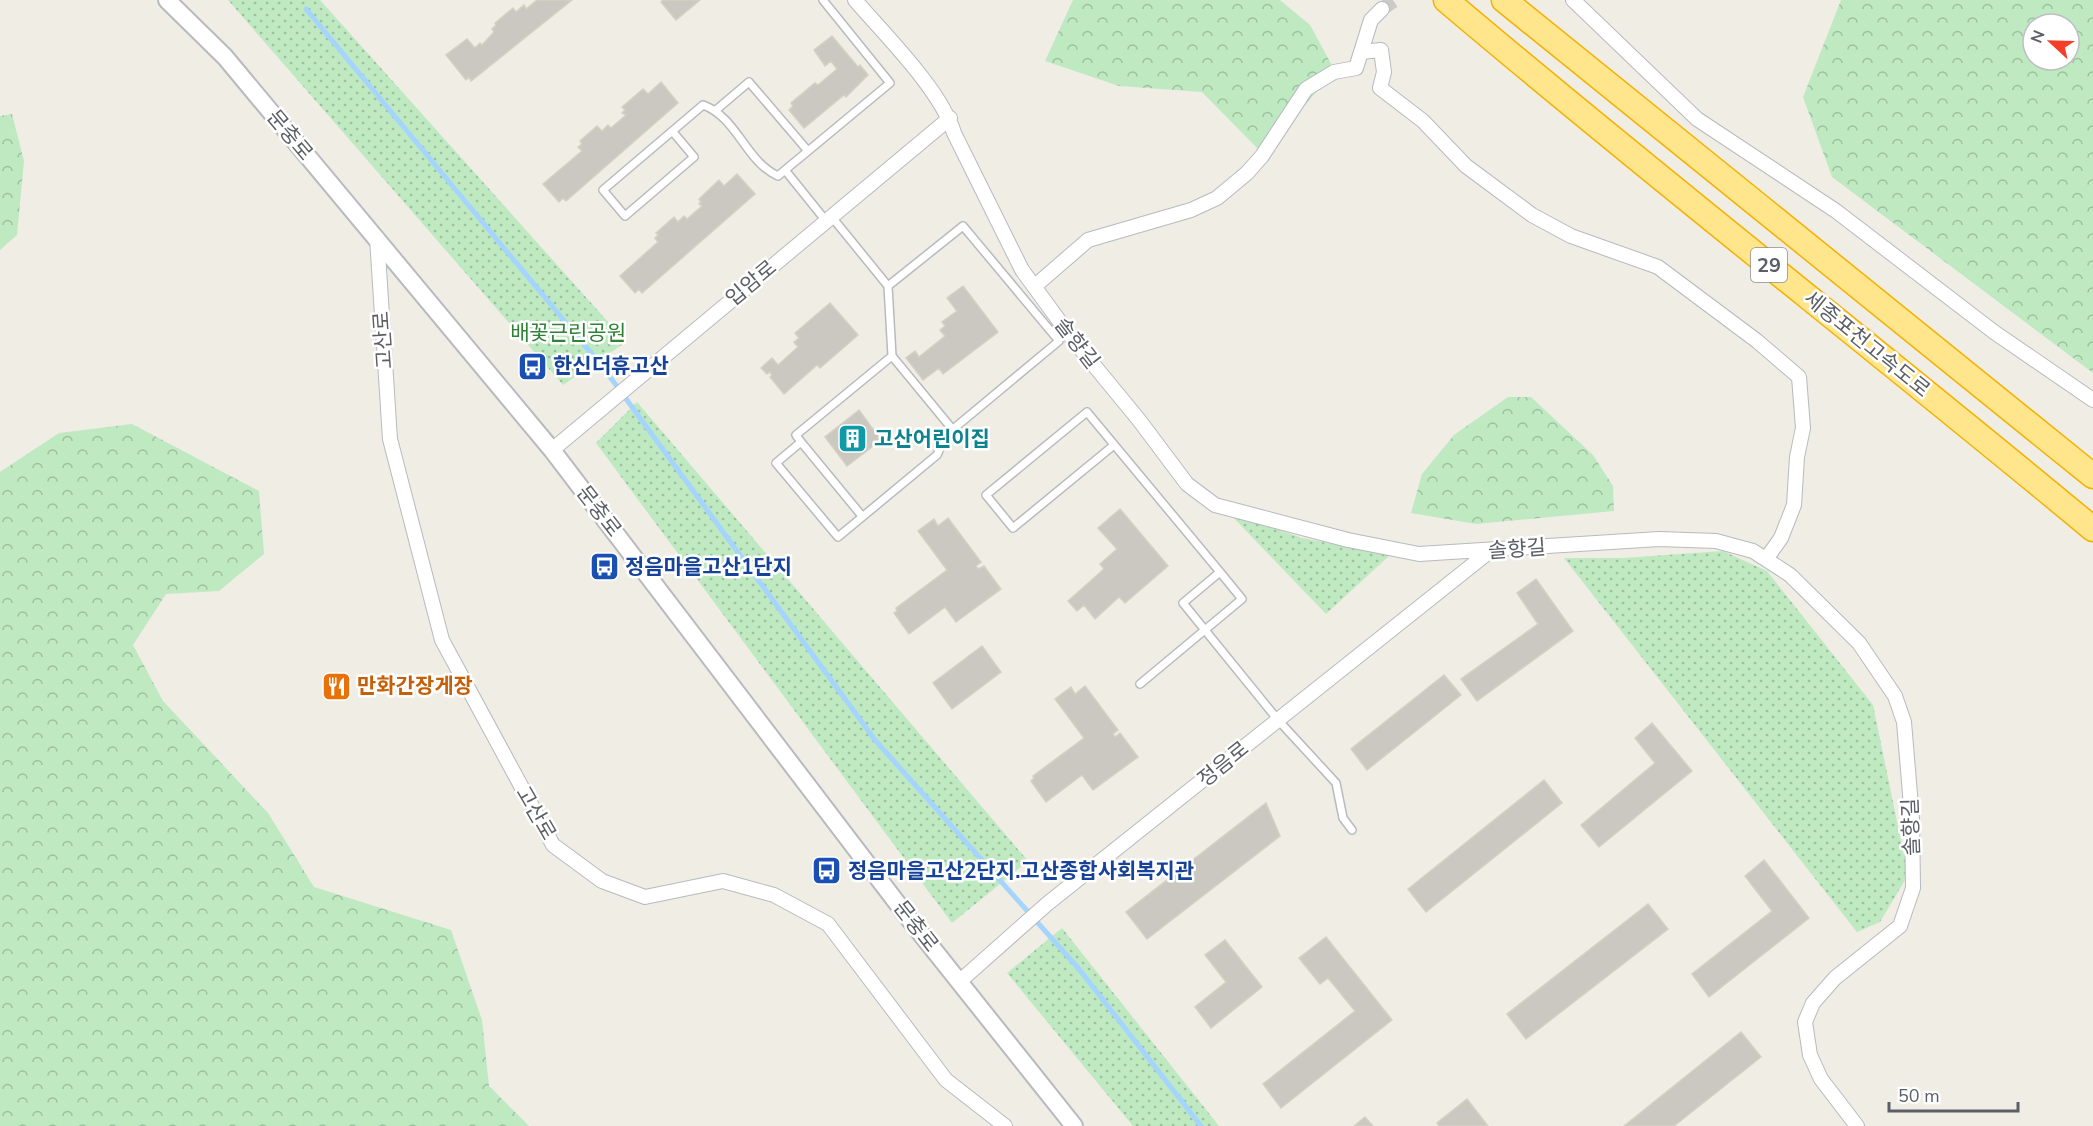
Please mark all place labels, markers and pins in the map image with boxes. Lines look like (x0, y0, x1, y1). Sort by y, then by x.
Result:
bus stop icon: 한신더휴고산 (516, 350, 548, 382)
place label: 한신더휴고산 (553, 352, 669, 380)
building icon: 고산어린이집 (837, 423, 869, 455)
place label: 고산어린이집 (874, 425, 990, 453)
bus stop icon: 정음마을고산1단지 (588, 551, 620, 583)
place label: 정음마을고산1단지 (625, 553, 792, 581)
restaurant icon: 만화간장게장 (320, 670, 352, 702)
place label: 만화간장게장 (357, 672, 473, 700)
bus stop icon: 정음마을고산2단지.고산종합사회복지관 (811, 855, 843, 887)
place label: 정음마을고산2단지.고산종합사회복지관 (848, 857, 1194, 885)

